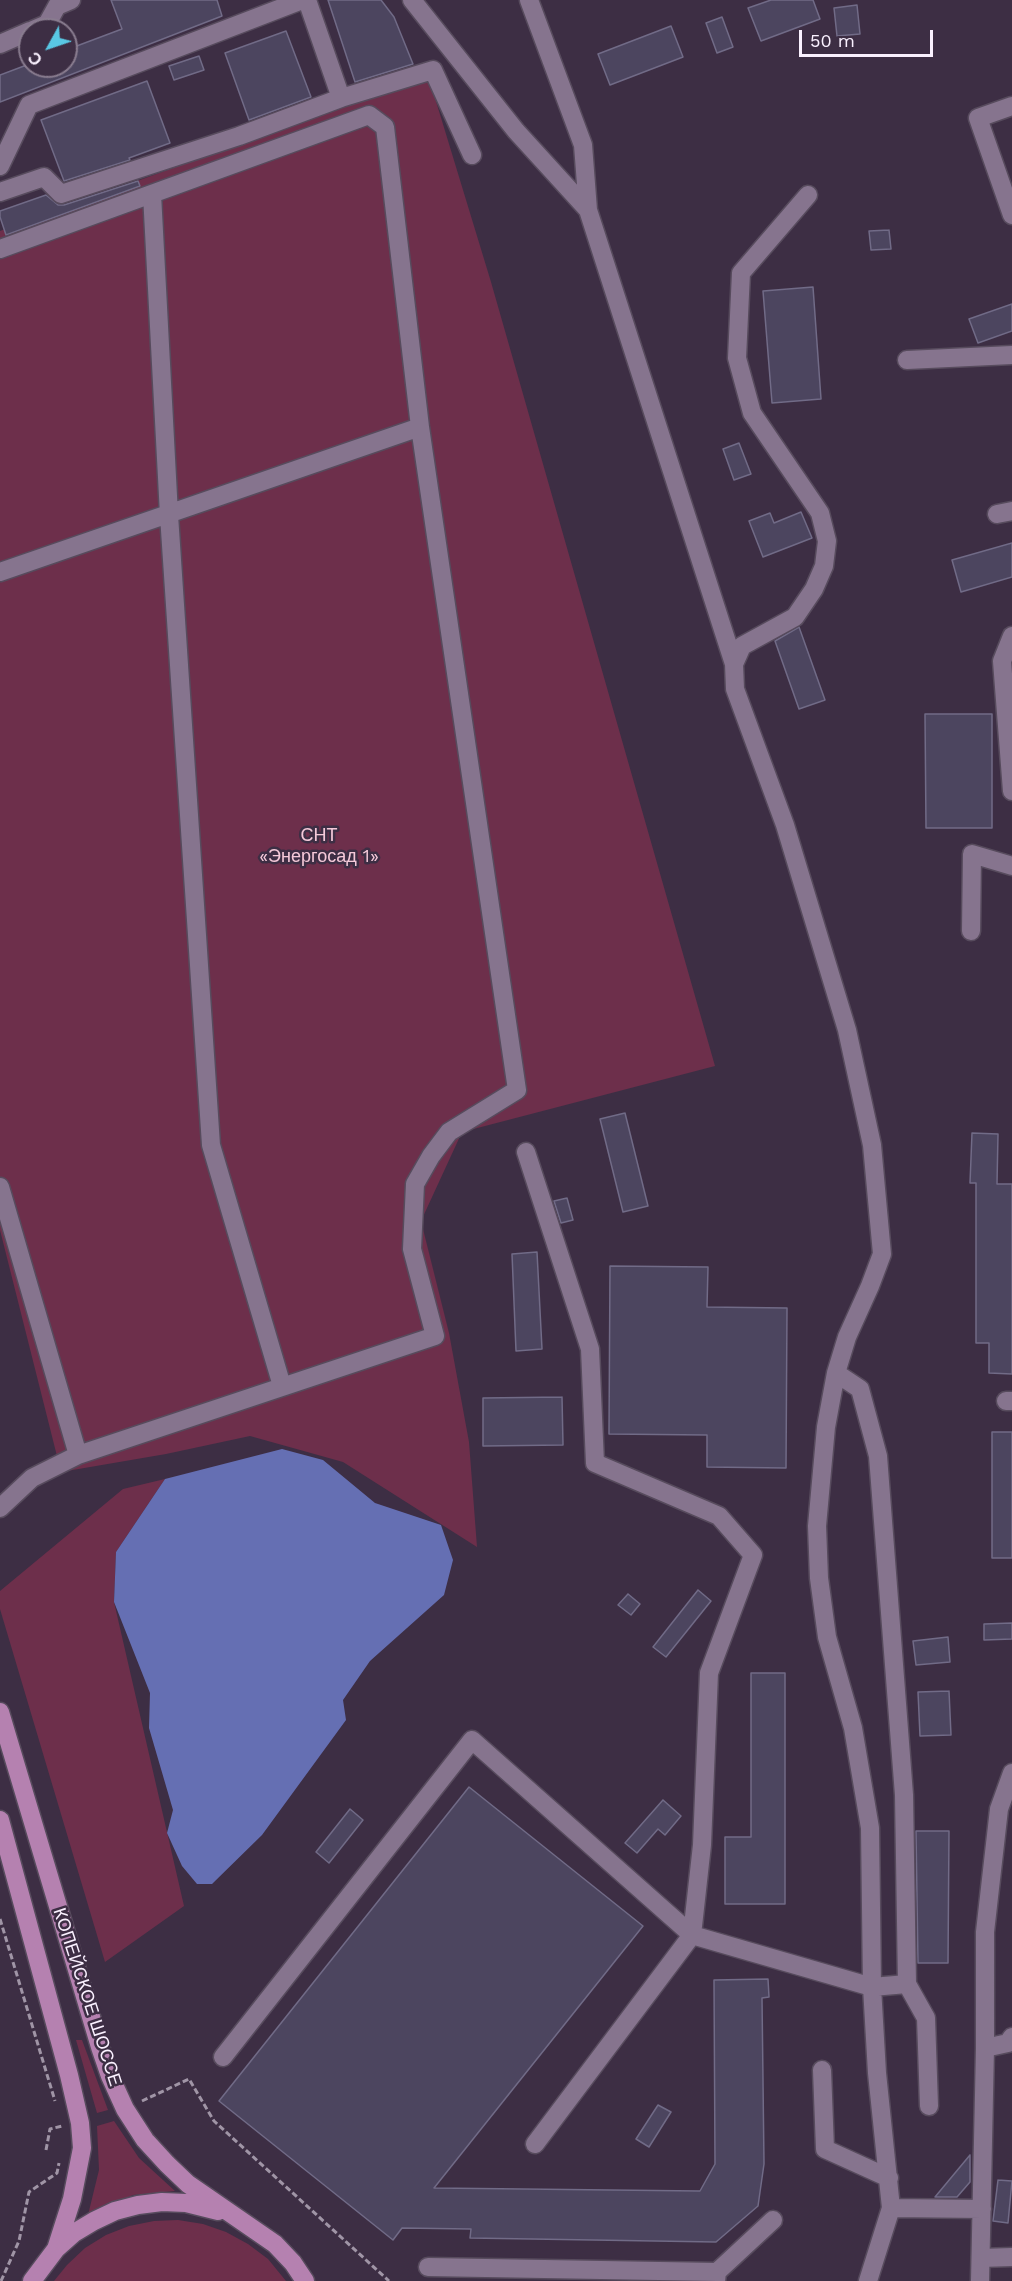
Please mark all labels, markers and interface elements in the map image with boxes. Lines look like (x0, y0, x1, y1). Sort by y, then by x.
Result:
north arrow (18, 18, 78, 78)
scale bar (802, 18, 936, 56)
text: 50 m (810, 30, 855, 51)
text: С (24, 48, 46, 69)
park label: СНТ «Энергосад 1» (259, 825, 379, 868)
street label: КОПЕЙСКОЕ ШОССЕ (48, 1905, 126, 2089)

